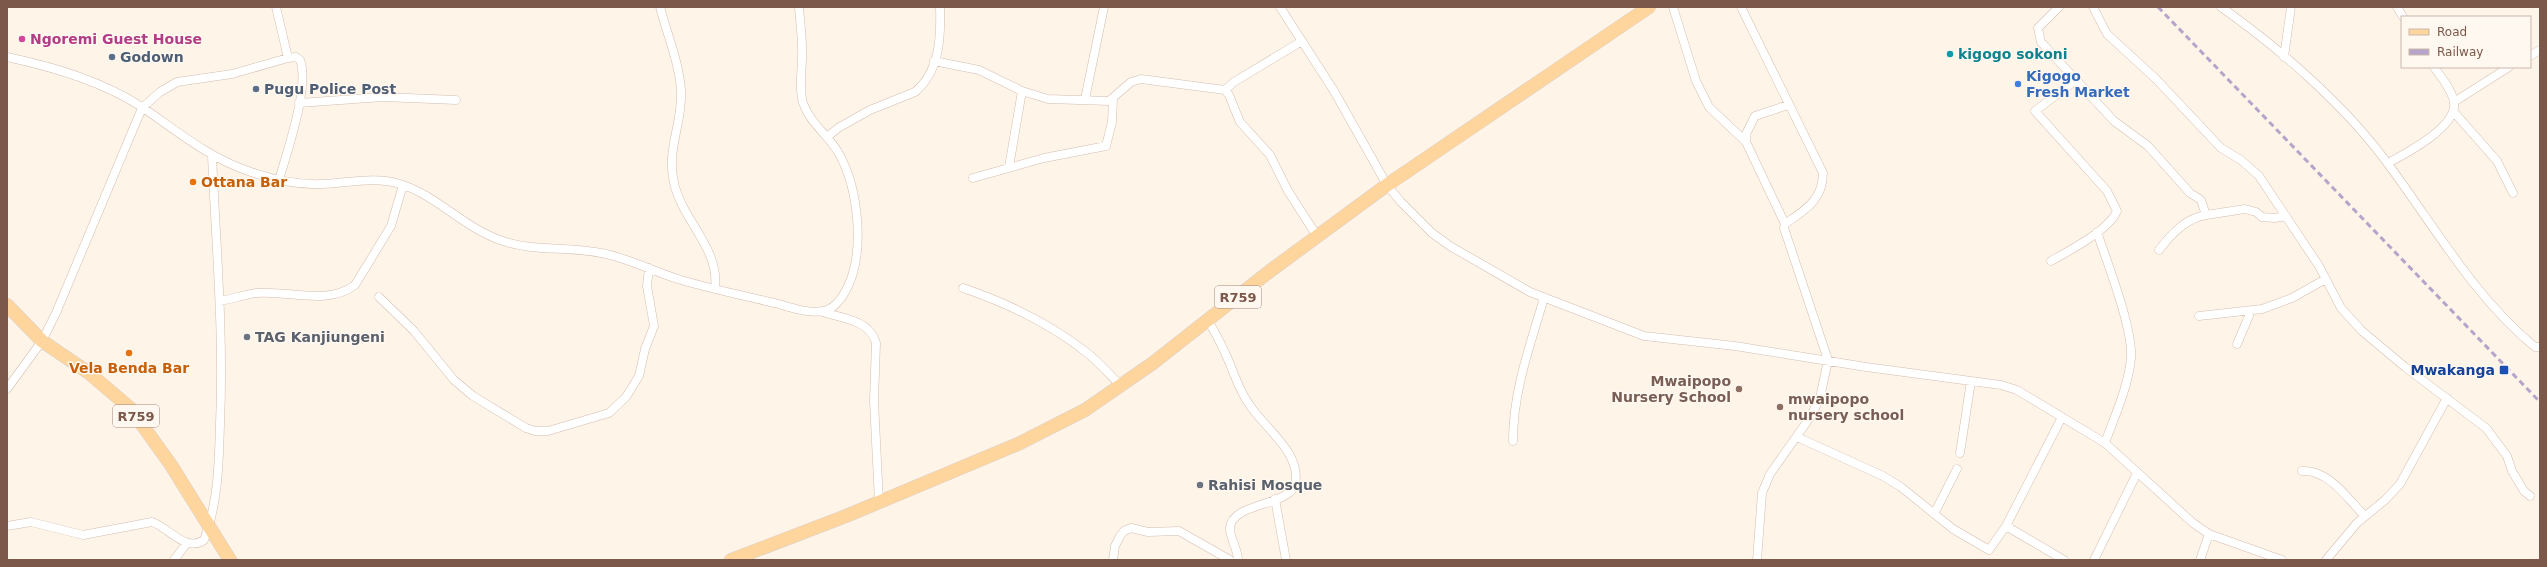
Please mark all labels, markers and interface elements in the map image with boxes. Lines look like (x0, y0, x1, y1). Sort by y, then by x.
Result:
legend (2401, 16, 2531, 68)
text: Road (2437, 25, 2467, 39)
place label: Ngoremi Guest House (30, 31, 202, 47)
marker: Ngoremi Guest House (17, 34, 27, 44)
text: Railway (2437, 45, 2483, 59)
place label: kigogo sokoni (1958, 46, 2068, 62)
place label: Godown (120, 49, 184, 65)
marker: kigogo sokoni (1945, 49, 1955, 59)
marker: Godown (107, 52, 117, 62)
place label: Kigogo Fresh Market (2026, 68, 2130, 100)
marker: Kigogo Fresh Market (2013, 79, 2023, 89)
place label: Pugu Police Post (264, 81, 396, 97)
marker: Pugu Police Post (251, 84, 261, 94)
place label: Ottana Bar (201, 174, 287, 190)
marker: Ottana Bar (188, 177, 198, 187)
road number: R759 (1215, 286, 1261, 308)
place label: TAG Kanjiungeni (255, 329, 385, 345)
marker: TAG Kanjiungeni (242, 332, 252, 342)
marker: Vela Benda Bar (124, 348, 134, 358)
place label: Vela Benda Bar (69, 360, 189, 376)
place label: Mwakanga (2410, 362, 2495, 378)
marker: Mwakanga (2498, 364, 2510, 376)
place label: Mwaipopo Nursery School (1611, 373, 1731, 405)
marker: Mwaipopo Nursery School (1734, 384, 1744, 394)
place label: mwaipopo nursery school (1788, 391, 1904, 423)
marker: mwaipopo nursery school (1775, 402, 1785, 412)
road number: R759 (113, 405, 159, 427)
place label: Rahisi Mosque (1208, 477, 1322, 493)
marker: Rahisi Mosque (1195, 480, 1205, 490)

